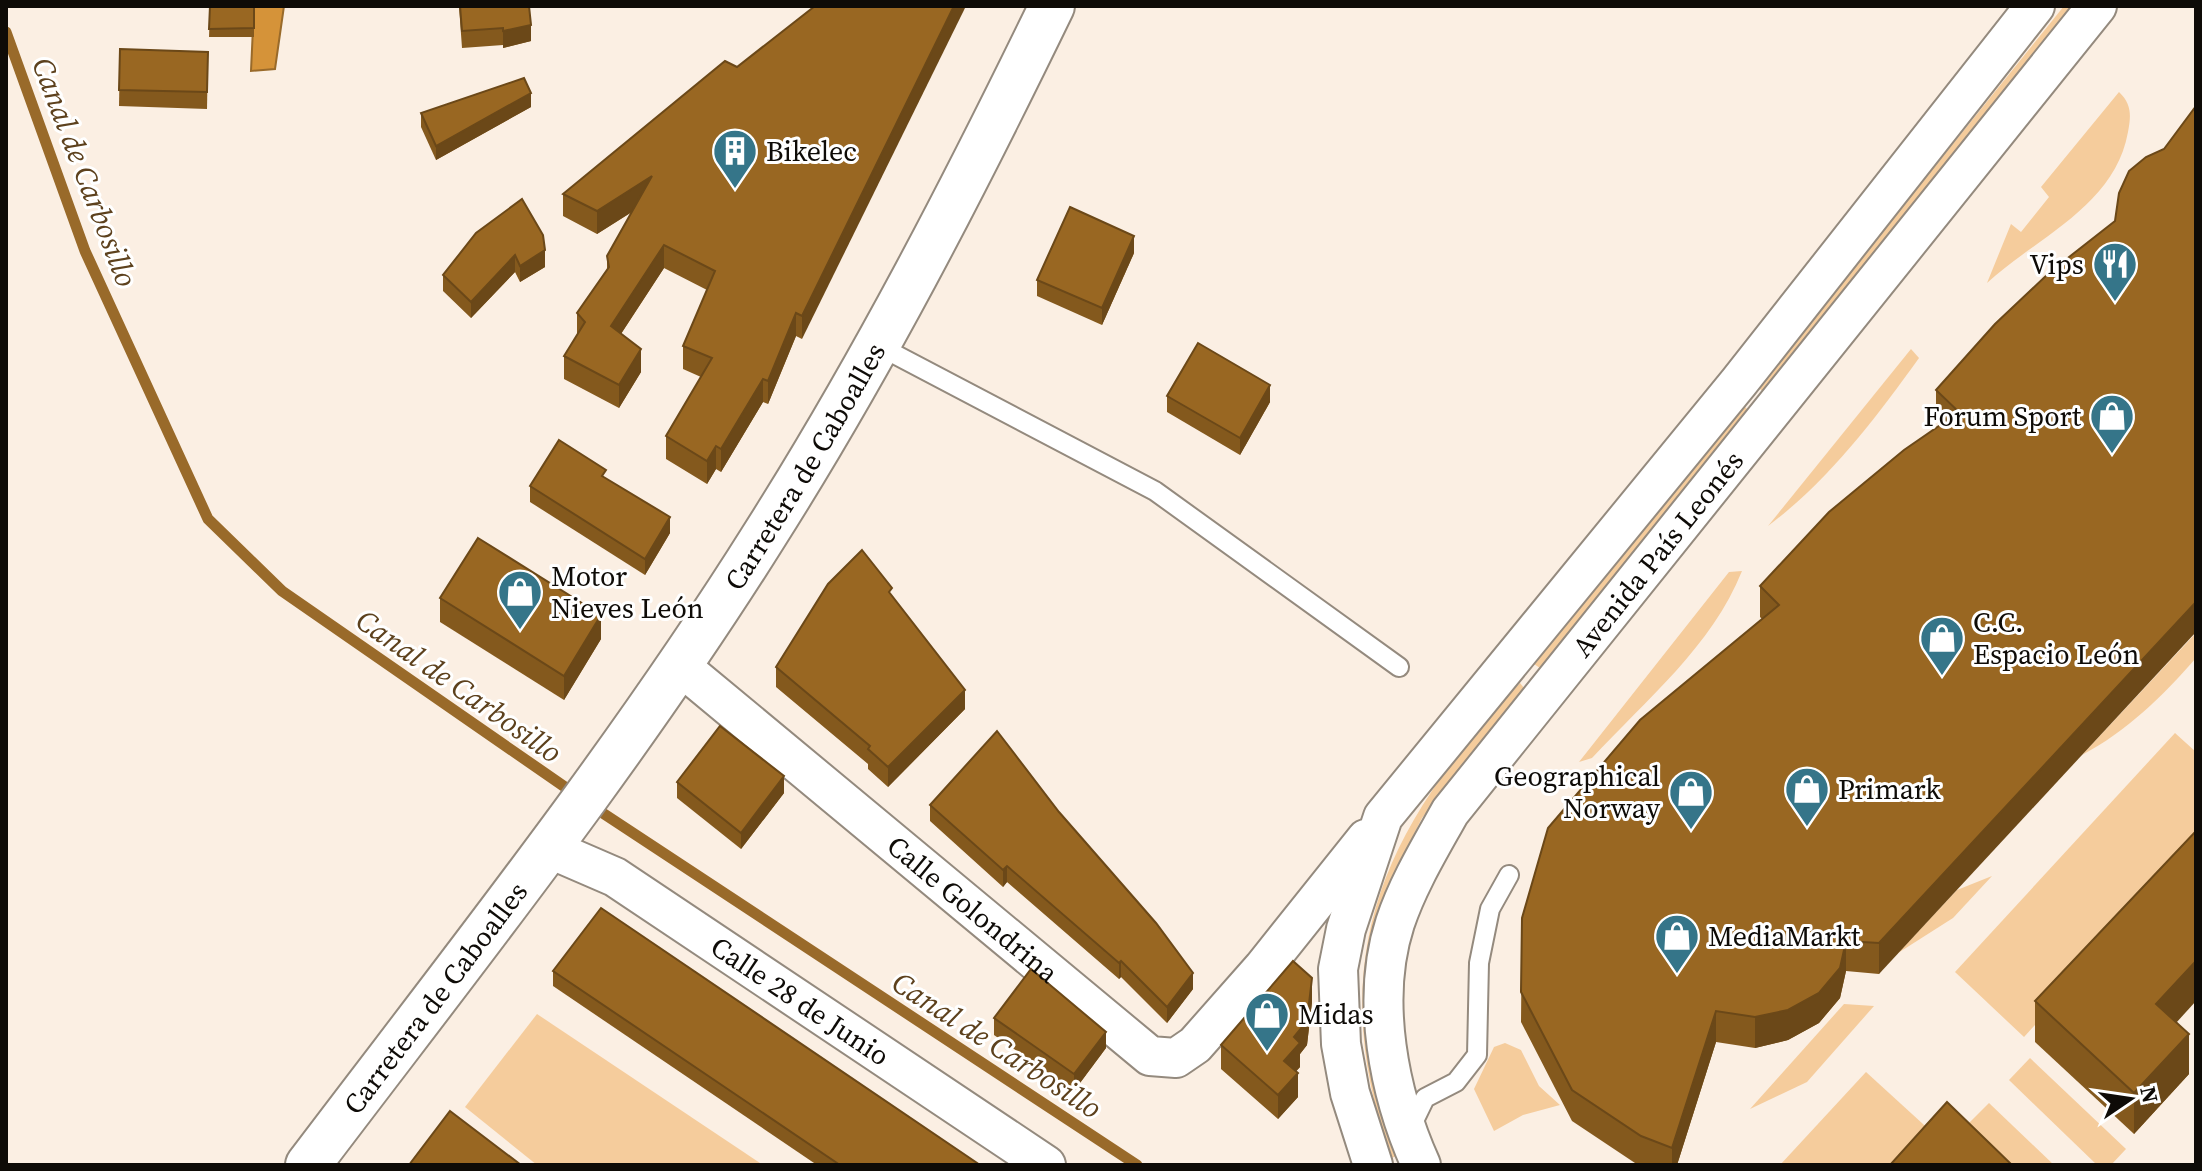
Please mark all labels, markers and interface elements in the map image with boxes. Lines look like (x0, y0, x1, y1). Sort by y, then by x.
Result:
water label: Canal de Carbosillo (22, 52, 148, 292)
building icon: Bikelec (711, 127, 759, 190)
place label: Bikelec (766, 132, 857, 170)
restaurant icon: Vips (2091, 240, 2139, 303)
place label: Vips (2029, 245, 2084, 283)
street label: Carretera de Caboalles (715, 336, 894, 597)
shop icon: Forum Sport (2088, 392, 2136, 455)
place label: Forum Sport (1923, 397, 2082, 435)
street label: Avenida País Leonés (1563, 443, 1752, 665)
place label: Motor Nieves León (551, 557, 704, 627)
shop icon: Motor Nieves León (496, 568, 544, 631)
water label: Canal de Carbosillo (348, 600, 570, 772)
place label: C.C. Espacio León (1973, 603, 2140, 673)
shop icon: C.C. Espacio León (1918, 614, 1966, 677)
place label: Geographical Norway (1494, 757, 1661, 827)
shop icon: Primark (1783, 765, 1831, 828)
shop icon: Geographical Norway (1667, 768, 1715, 831)
place label: Primark (1838, 770, 1941, 808)
street label: Calle Golondrina (879, 827, 1067, 992)
street label: Carretera de Caboalles (334, 874, 536, 1122)
shop icon: MediaMarkt (1653, 912, 1701, 975)
place label: MediaMarkt (1708, 917, 1861, 955)
street label: Calle 28 de Junio (704, 927, 897, 1074)
water label: Canal de Carbosillo (884, 962, 1110, 1128)
shop icon: Midas (1243, 990, 1291, 1053)
place label: Midas (1298, 995, 1374, 1033)
north arrow (2090, 1059, 2170, 1139)
text: N (2133, 1083, 2166, 1106)

